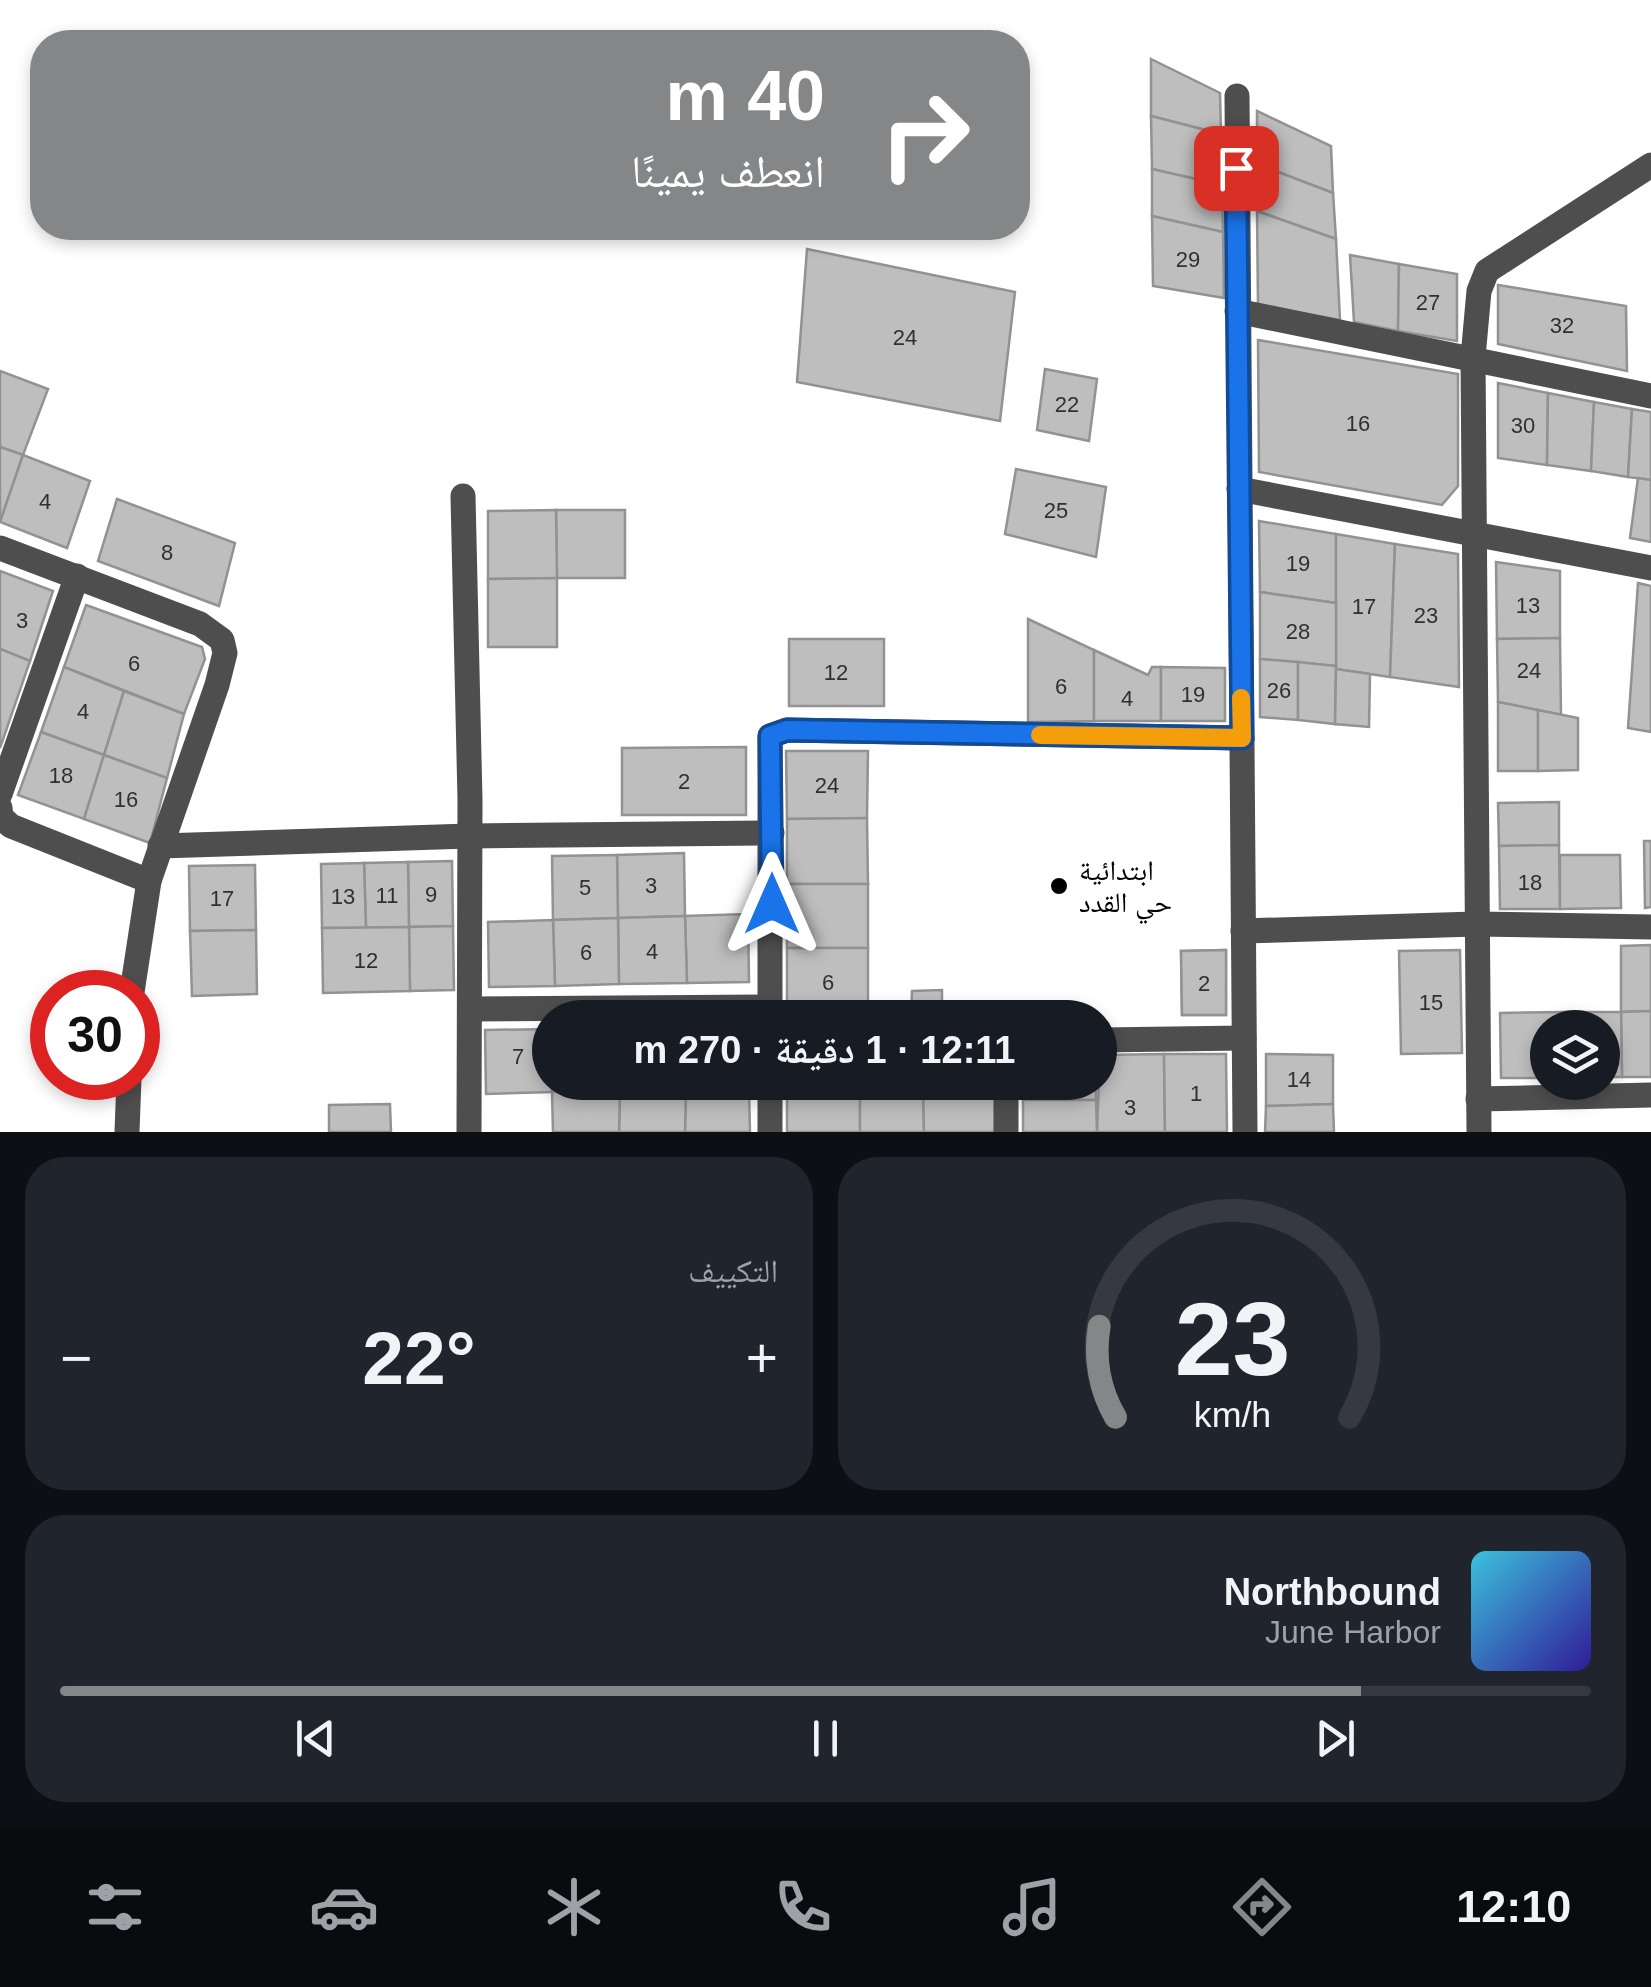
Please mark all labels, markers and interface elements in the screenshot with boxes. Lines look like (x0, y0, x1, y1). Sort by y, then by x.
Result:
text: 40 m (665, 57, 825, 135)
icon: right (860, 70, 990, 200)
pin (1194, 126, 1279, 211)
icon: arrive (1209, 141, 1264, 196)
text: انعطف يمينًا (631, 146, 825, 197)
house number: 29 (1176, 247, 1200, 272)
house number: 27 (1416, 290, 1440, 315)
house number: 32 (1550, 313, 1574, 338)
house number: 24 (893, 325, 917, 350)
house number: 22 (1055, 392, 1079, 417)
house number: 16 (1346, 411, 1370, 436)
house number: 30 (1511, 413, 1535, 438)
house number: 4 (39, 489, 51, 514)
house number: 25 (1044, 498, 1068, 523)
house number: 8 (161, 540, 173, 565)
house number: 19 (1286, 551, 1310, 576)
house number: 13 (1516, 593, 1540, 618)
house number: 17 (1352, 594, 1376, 619)
house number: 23 (1414, 603, 1438, 628)
house number: 3 (16, 608, 28, 633)
house number: 28 (1286, 619, 1310, 644)
house number: 6 (128, 651, 140, 676)
house number: 24 (1517, 658, 1541, 683)
house number: 12 (824, 660, 848, 685)
house number: 6 (1055, 674, 1067, 699)
house number: 26 (1267, 678, 1291, 703)
house number: 19 (1181, 682, 1205, 707)
house number: 4 (1121, 686, 1133, 711)
house number: 4 (77, 699, 89, 724)
house number: 18 (49, 763, 73, 788)
house number: 2 (678, 769, 690, 794)
house number: 24 (815, 773, 839, 798)
house number: 16 (114, 787, 138, 812)
position arrow (720, 852, 824, 956)
place label: ابتدائية حي القدد (1079, 855, 1172, 925)
house number: 18 (1518, 870, 1542, 895)
house number: 3 (645, 873, 657, 898)
house number: 5 (579, 875, 591, 900)
marker: ابتدائية حي القدد (1048, 875, 1070, 897)
house number: 9 (425, 882, 437, 907)
house number: 11 (376, 883, 398, 908)
house number: 13 (331, 884, 355, 909)
house number: 17 (210, 886, 234, 911)
house number: 4 (646, 939, 658, 964)
house number: 6 (580, 940, 592, 965)
house number: 12 (354, 948, 378, 973)
speed limit sign: 30 (30, 970, 160, 1100)
house number: 6 (822, 970, 834, 995)
house number: 2 (1198, 971, 1210, 996)
house number: 15 (1419, 990, 1443, 1015)
map controls (1530, 1010, 1620, 1100)
button: layers (1530, 1010, 1620, 1100)
text: 12:11 · 1 دقيقة · 270 m (634, 1029, 1015, 1071)
house number: 7 (512, 1044, 524, 1069)
house number: 14 (1287, 1067, 1311, 1092)
house number: 1 (1190, 1081, 1202, 1106)
house number: 3 (1124, 1095, 1136, 1120)
text: التكييف (688, 1253, 778, 1289)
text: 23 (1174, 1281, 1290, 1397)
text: 22° (362, 1316, 476, 1400)
text: − (60, 1327, 92, 1389)
text: + (746, 1327, 778, 1389)
text: km/h (1193, 1395, 1271, 1435)
text: Northbound (1224, 1571, 1441, 1613)
text: June Harbor (1265, 1614, 1441, 1650)
icon: previous (288, 1711, 343, 1766)
icon: pause (798, 1711, 853, 1766)
icon: next (1308, 1711, 1363, 1766)
icon: filters (80, 1872, 150, 1942)
icon: car (309, 1872, 379, 1942)
icon: climate (539, 1872, 609, 1942)
icon: phone (768, 1872, 838, 1942)
icon: music (997, 1872, 1067, 1942)
icon: directions (1227, 1872, 1297, 1942)
text: 12:10 (1456, 1881, 1571, 1932)

